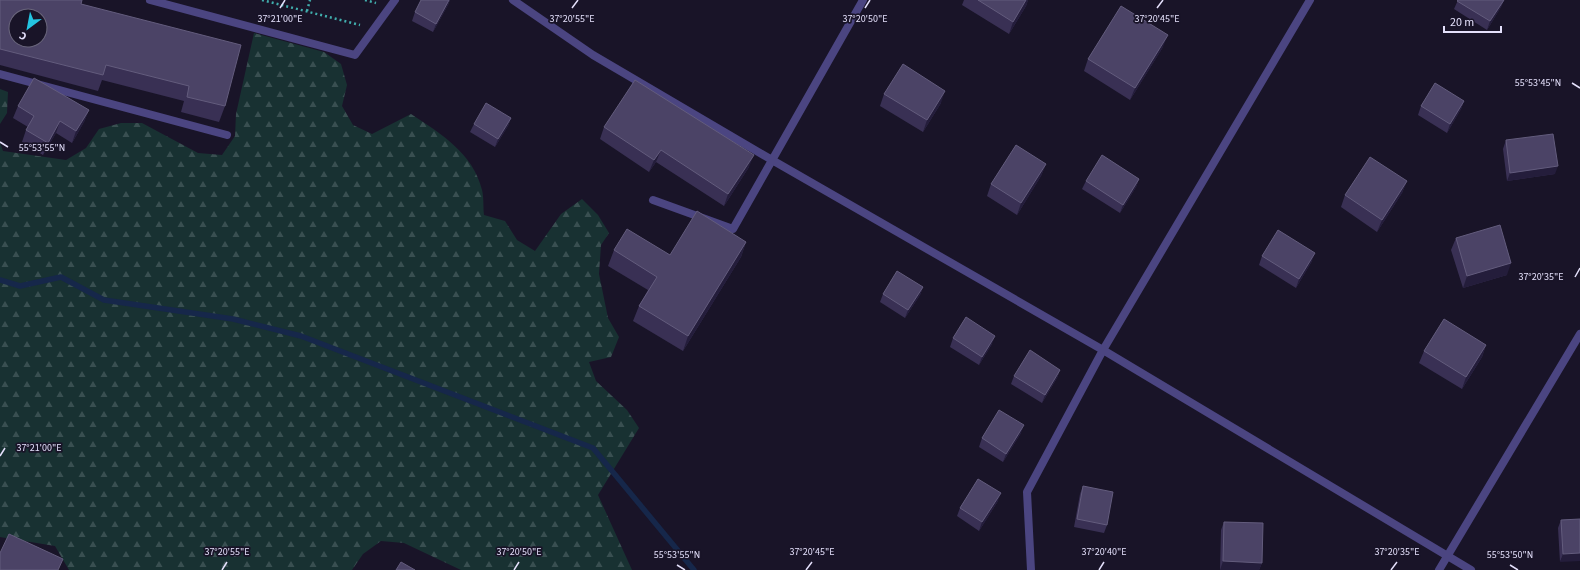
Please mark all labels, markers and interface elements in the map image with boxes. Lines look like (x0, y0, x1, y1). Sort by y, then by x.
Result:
north arrow (8, 8, 48, 48)
scale bar (1444, 8, 1501, 34)
text: 37°21'00"E (257, 12, 303, 26)
text: 37°20'55"E (549, 12, 595, 26)
text: 37°20'50"E (842, 12, 888, 26)
text: 37°20'45"E (1134, 12, 1180, 26)
text: 20 m (1450, 14, 1474, 31)
text: С (16, 28, 30, 44)
text: 55°53'45"N (1515, 76, 1561, 90)
text: 55°53'55"N (19, 141, 65, 155)
text: 37°20'35"E (1518, 270, 1564, 284)
text: 37°21'00"E (16, 441, 62, 455)
text: 37°20'55"E (204, 545, 250, 559)
text: 37°20'50"E (496, 545, 542, 559)
text: 37°20'45"E (789, 545, 835, 559)
text: 37°20'40"E (1081, 545, 1127, 559)
text: 37°20'35"E (1374, 545, 1420, 559)
text: 55°53'55"N (654, 548, 700, 562)
text: 55°53'50"N (1487, 548, 1533, 562)

